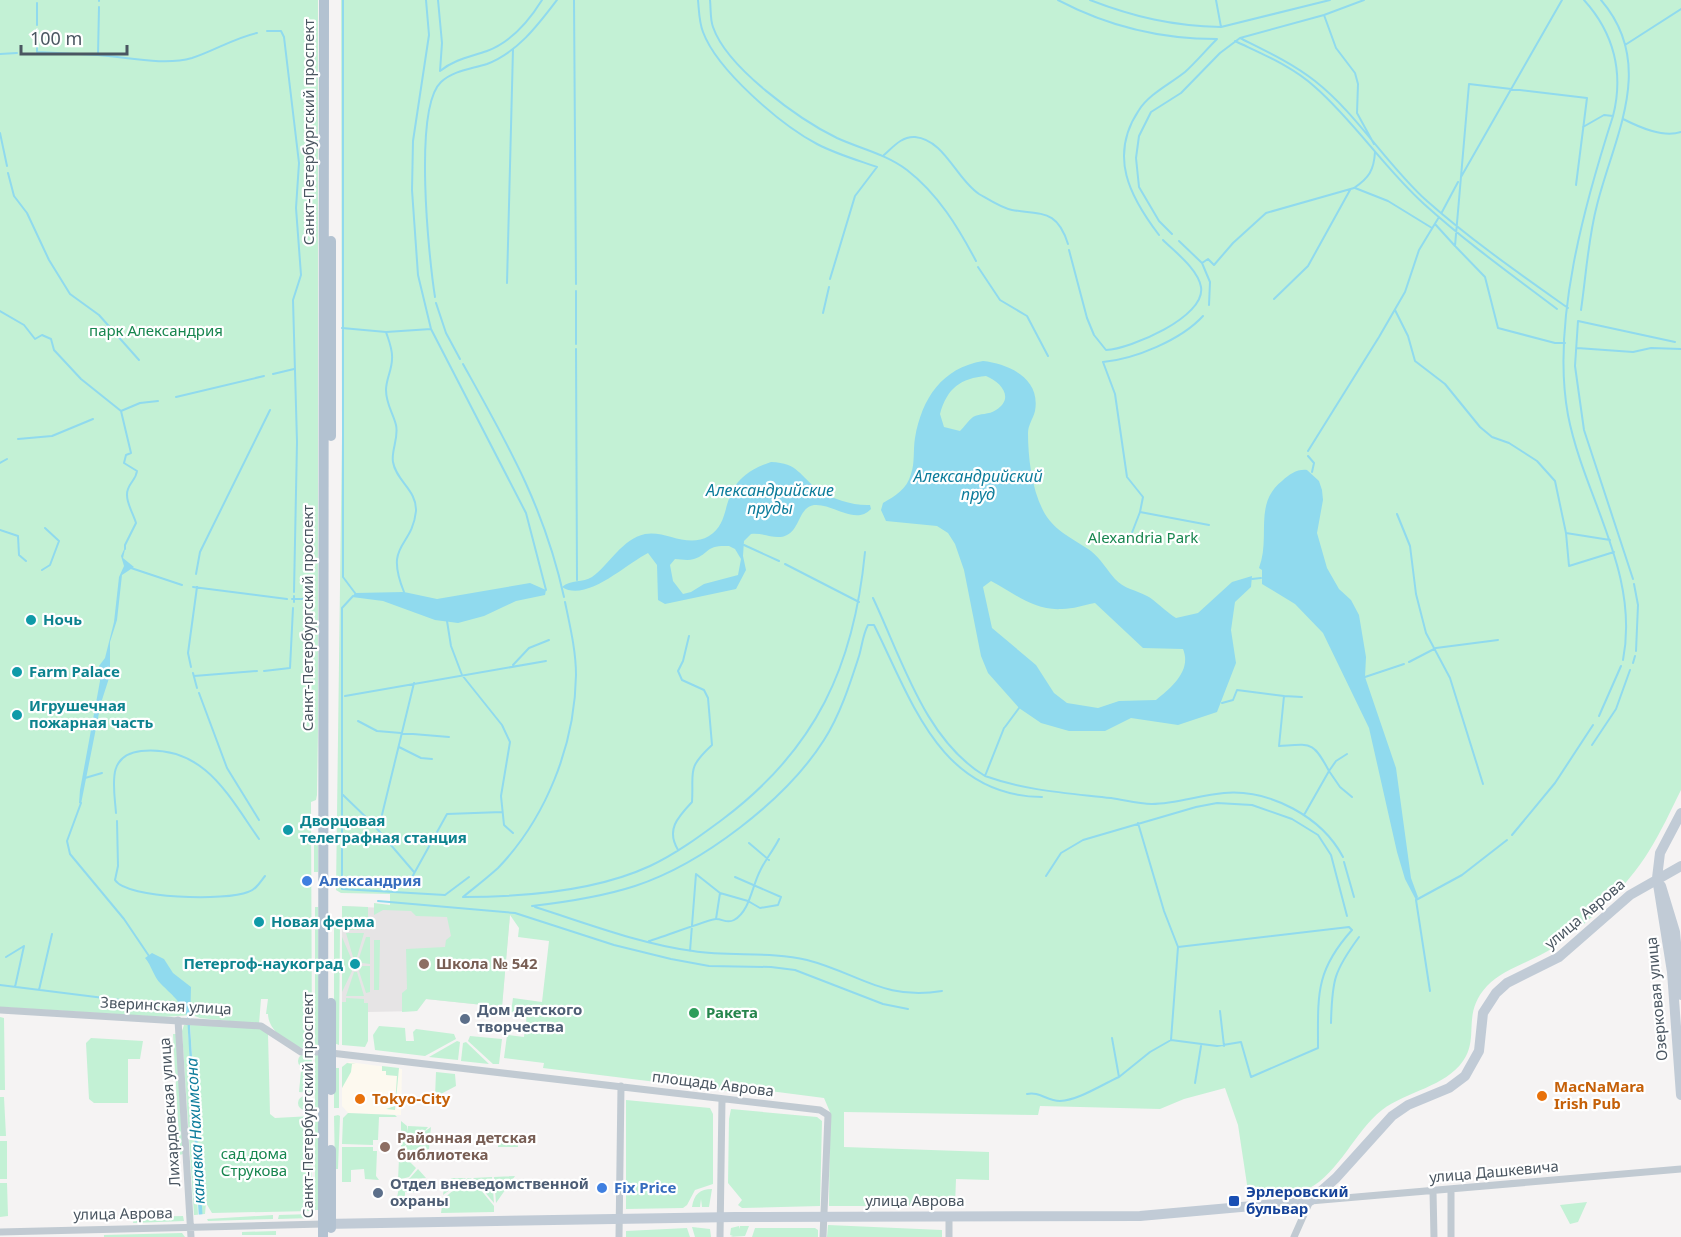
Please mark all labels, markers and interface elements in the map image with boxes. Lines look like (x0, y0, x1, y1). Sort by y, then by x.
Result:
scale bar (21, 18, 128, 56)
street label: Санкт-Петербургский проспект (298, 19, 318, 245)
text: 100 m (30, 26, 82, 50)
park label: парк Александрия (89, 320, 223, 340)
water label: Александрийский пруд (912, 465, 1043, 505)
water label: Александрийские пруды (705, 479, 834, 519)
street label: Санкт-Петербургский проспект (297, 505, 317, 731)
park label: Alexandria Park (1088, 527, 1198, 547)
place label: Ночь (43, 609, 82, 629)
marker: Ночь (24, 613, 38, 627)
place label: Farm Palace (29, 661, 120, 681)
marker: Farm Palace (10, 665, 24, 679)
place label: Игрушечная пожарная часть (29, 695, 154, 732)
marker: Игрушечная пожарная часть (10, 708, 24, 722)
place label: Дворцовая телеграфная станция (300, 810, 467, 847)
marker: Дворцовая телеграфная станция (281, 823, 295, 837)
place label: Александрия (319, 870, 421, 890)
marker: Александрия (300, 874, 314, 888)
street label: улица Аврова (1540, 874, 1629, 953)
place label: Новая ферма (271, 911, 375, 931)
marker: Новая ферма (252, 915, 266, 929)
street label: Озерковая улица (1641, 936, 1671, 1062)
place label: Петергоф-наукоград (183, 953, 343, 973)
place label: Школа № 542 (436, 953, 538, 973)
marker: Петергоф-наукоград (348, 957, 362, 971)
marker: Школа № 542 (417, 957, 431, 971)
street label: Зверинская улица (100, 992, 232, 1018)
street label: Санкт-Петербургский проспект (297, 992, 317, 1218)
place label: Дом детского творчества (477, 999, 582, 1036)
place label: Ракета (706, 1002, 758, 1022)
marker: Ракета (687, 1006, 701, 1020)
marker: Дом детского творчества (458, 1012, 472, 1026)
street label: Лихардовская улица (154, 1037, 184, 1187)
water label: канавка Нахимсона (180, 1057, 210, 1205)
street label: площадь Аврова (651, 1066, 775, 1100)
place label: MacNaMara Irish Pub (1554, 1076, 1645, 1113)
place label: Tokyo-City (372, 1088, 451, 1108)
marker: MacNaMara Irish Pub (1535, 1089, 1549, 1103)
marker: Tokyo-City (353, 1092, 367, 1106)
place label: Районная детская библиотека (397, 1127, 536, 1164)
marker: Районная детская библиотека (378, 1140, 392, 1154)
park label: сад дома Струкова (221, 1143, 287, 1180)
street label: улица Дашкевича (1428, 1155, 1560, 1187)
place label: Отдел вневедомственной охраны (390, 1173, 589, 1210)
place label: Fix Price (614, 1177, 677, 1197)
marker: Fix Price (595, 1181, 609, 1195)
place label: Эрлеровский бульвар (1246, 1181, 1349, 1218)
marker: Отдел вневедомственной охраны (371, 1186, 385, 1200)
street label: улица Аврова (865, 1190, 965, 1210)
marker: Эрлеровский бульвар (1227, 1194, 1241, 1208)
street label: улица Аврова (73, 1202, 173, 1224)

